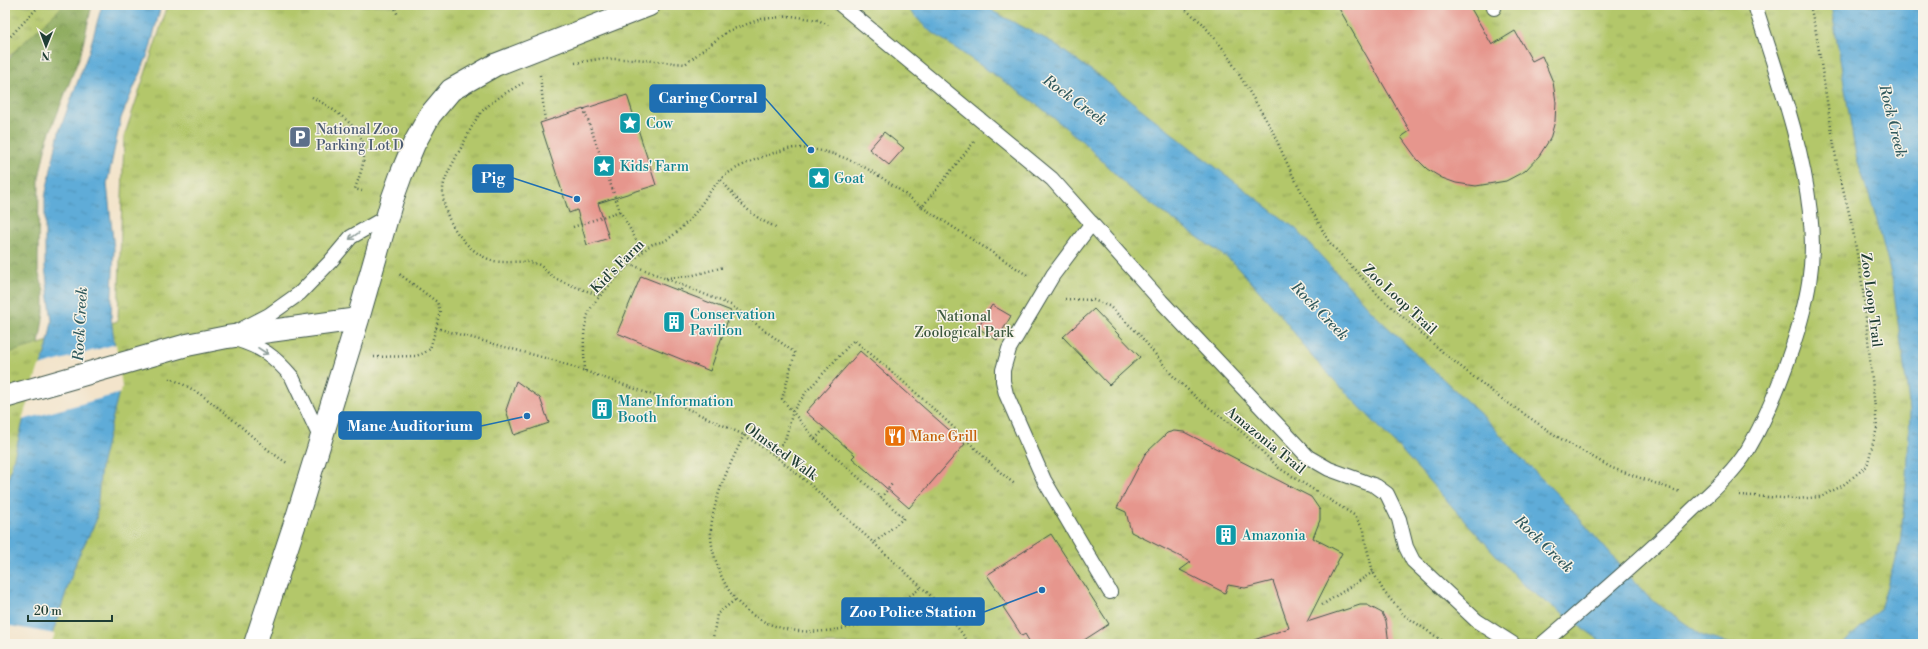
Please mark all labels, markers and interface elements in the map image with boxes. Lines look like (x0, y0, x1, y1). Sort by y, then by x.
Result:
north arrow (26, 26, 66, 66)
text: N (41, 48, 50, 62)
water label: Rock Creek (1038, 70, 1111, 130)
water label: Rock Creek (1874, 82, 1911, 160)
callout: Caring Corral (650, 85, 765, 112)
text: Caring Corral (658, 89, 758, 108)
place icon: Cow (617, 110, 643, 136)
place label: Cow (646, 115, 673, 133)
place label: National Zoo Parking Lot D (316, 121, 404, 155)
parking icon: National Zoo Parking Lot D (287, 124, 313, 150)
place icon: Kids' Farm (591, 153, 617, 179)
place label: Kids' Farm (620, 158, 689, 176)
callout: Pig (473, 165, 513, 192)
place icon: Goat (806, 165, 832, 191)
text: Pig (481, 169, 505, 188)
place label: Goat (834, 170, 864, 188)
one-way arrow (349, 232, 360, 240)
street label: Kid's Farm (587, 236, 648, 297)
street label: Zoo Loop Trail (1856, 252, 1886, 348)
street label: Zoo Loop Trail (1359, 261, 1440, 339)
water label: Rock Creek (1286, 277, 1352, 345)
water label: Rock Creek (69, 286, 92, 363)
place label: Conservation Pavilion (690, 306, 776, 340)
park label: National Zoological Park (914, 308, 1014, 342)
building icon: Conservation Pavilion (661, 309, 687, 335)
one-way arrow (258, 346, 269, 355)
place label: Mane Information Booth (617, 393, 734, 427)
building icon: Mane Information Booth (589, 396, 615, 422)
street label: Amazonia Trail (1221, 402, 1309, 478)
callout: Mane Auditorium (339, 412, 481, 439)
text: Mane Auditorium (347, 417, 473, 436)
street label: Olmsted Walk (740, 419, 821, 485)
restaurant icon: Mane Grill (882, 423, 908, 449)
place label: Mane Grill (910, 428, 977, 446)
water label: Rock Creek (1510, 511, 1577, 577)
building icon: Amazonia (1213, 522, 1239, 548)
place label: Amazonia (1241, 527, 1307, 545)
scale bar (28, 597, 112, 623)
callout: Zoo Police Station (842, 598, 984, 625)
text: Zoo Police Station (850, 603, 977, 622)
text: 20 m (34, 604, 62, 619)

